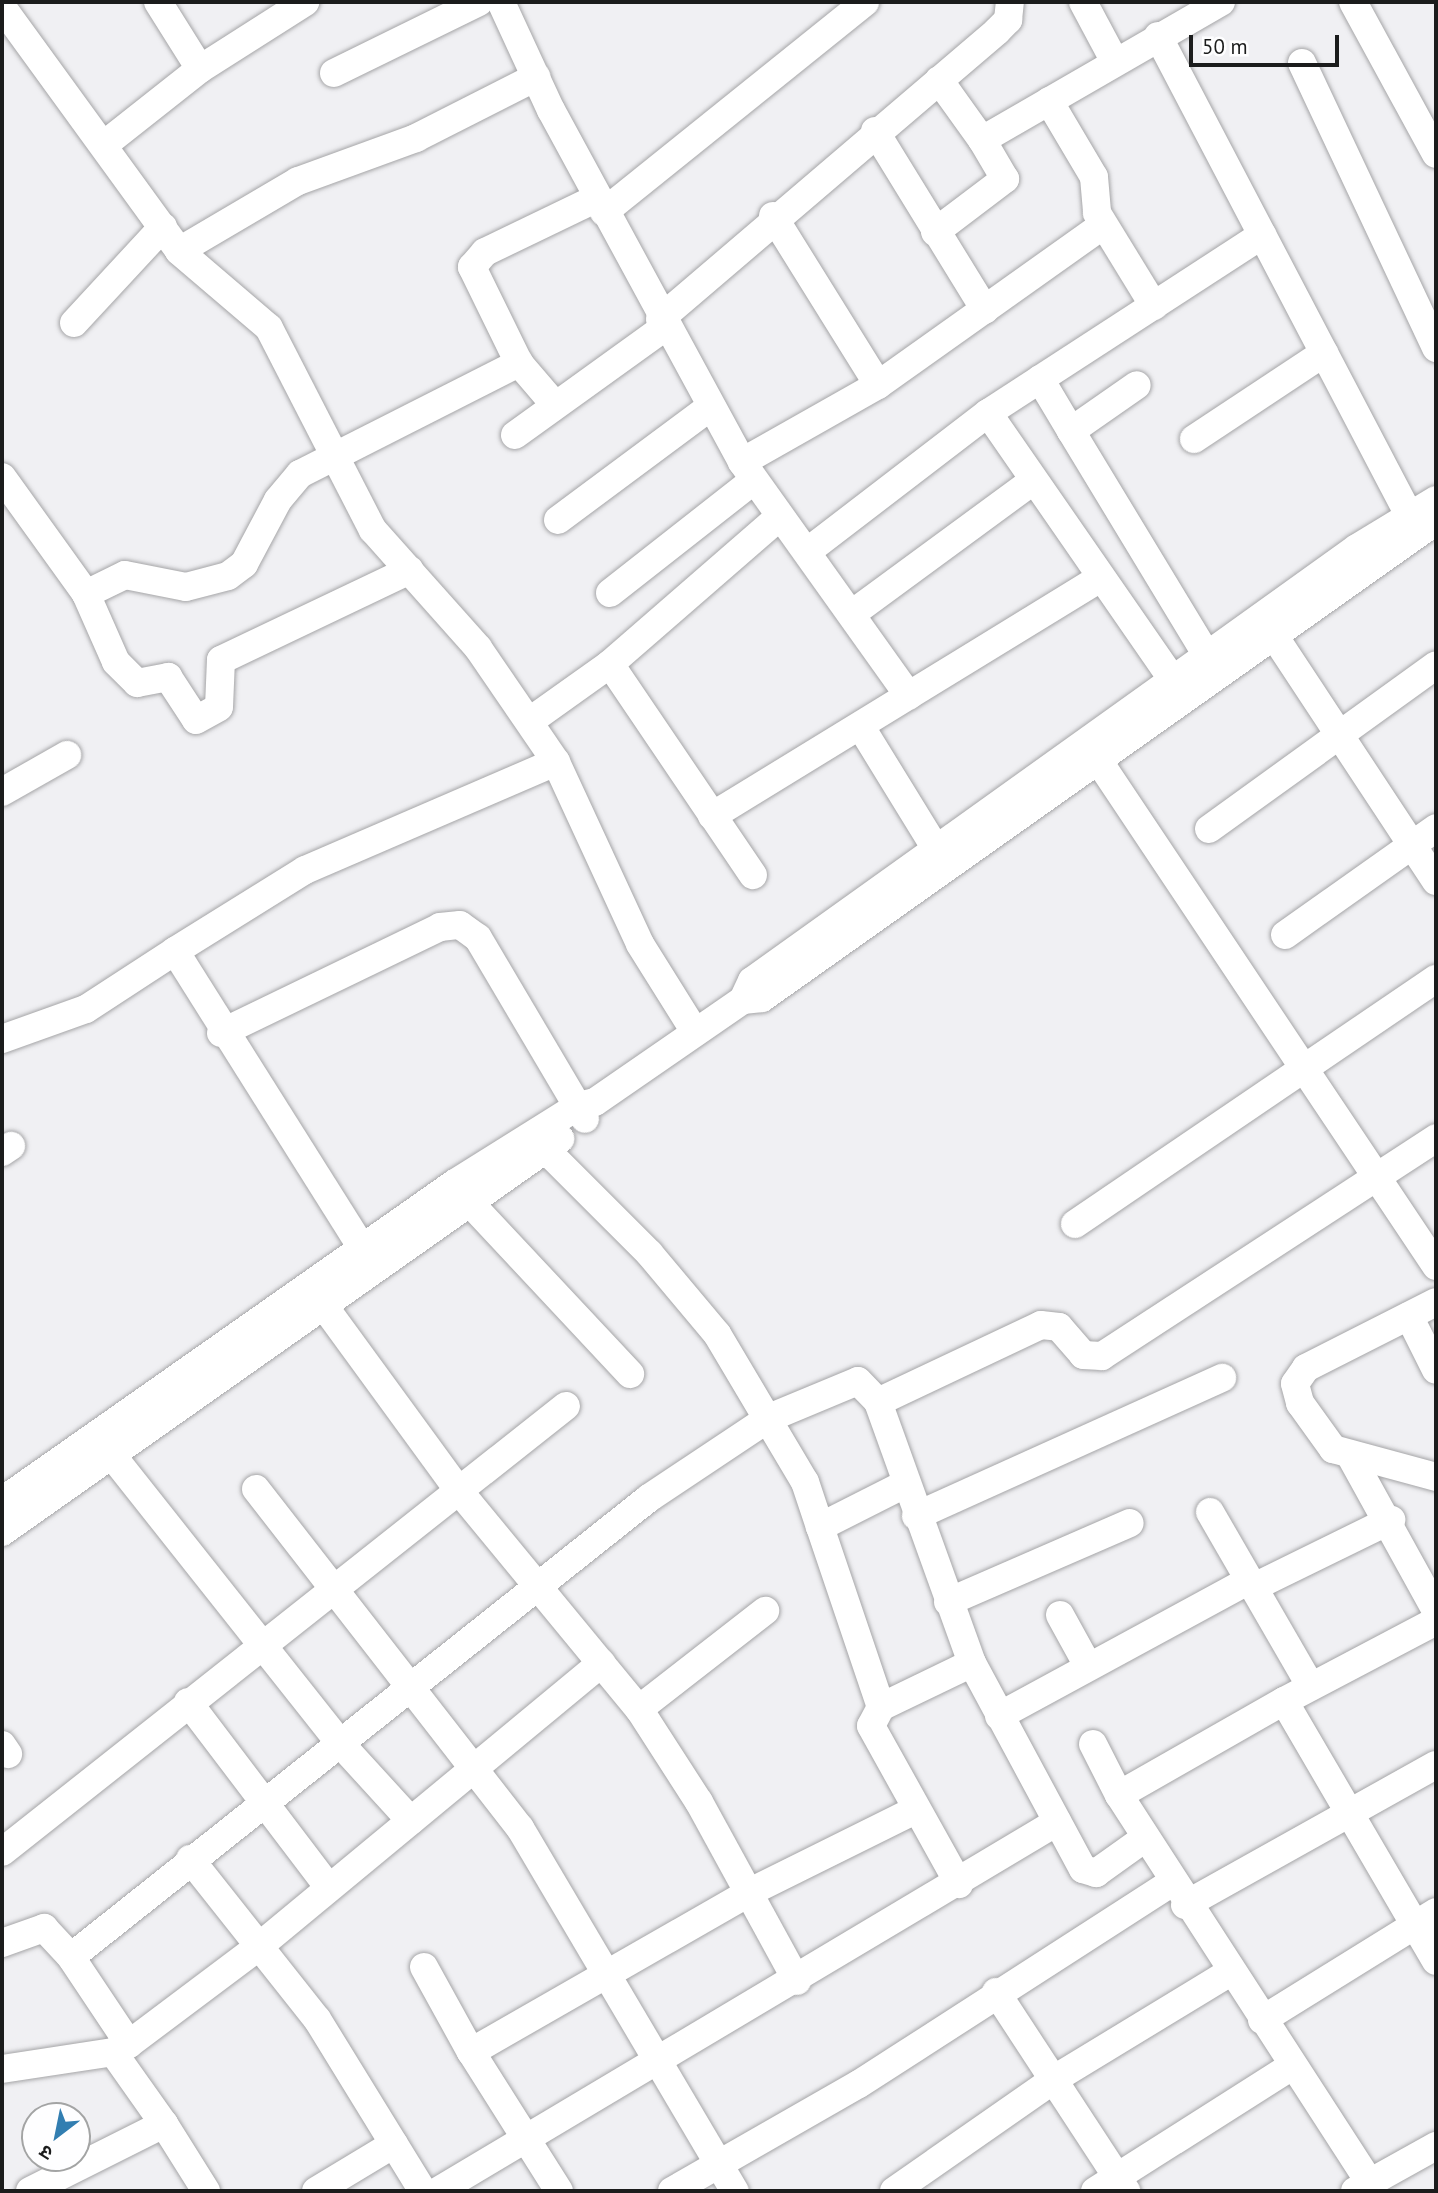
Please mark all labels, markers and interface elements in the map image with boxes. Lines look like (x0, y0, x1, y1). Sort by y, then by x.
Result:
scale bar (1193, 21, 1344, 65)
text: 50 m (1202, 33, 1248, 60)
north arrow (21, 2102, 91, 2172)
text: उ (35, 2140, 57, 2166)

